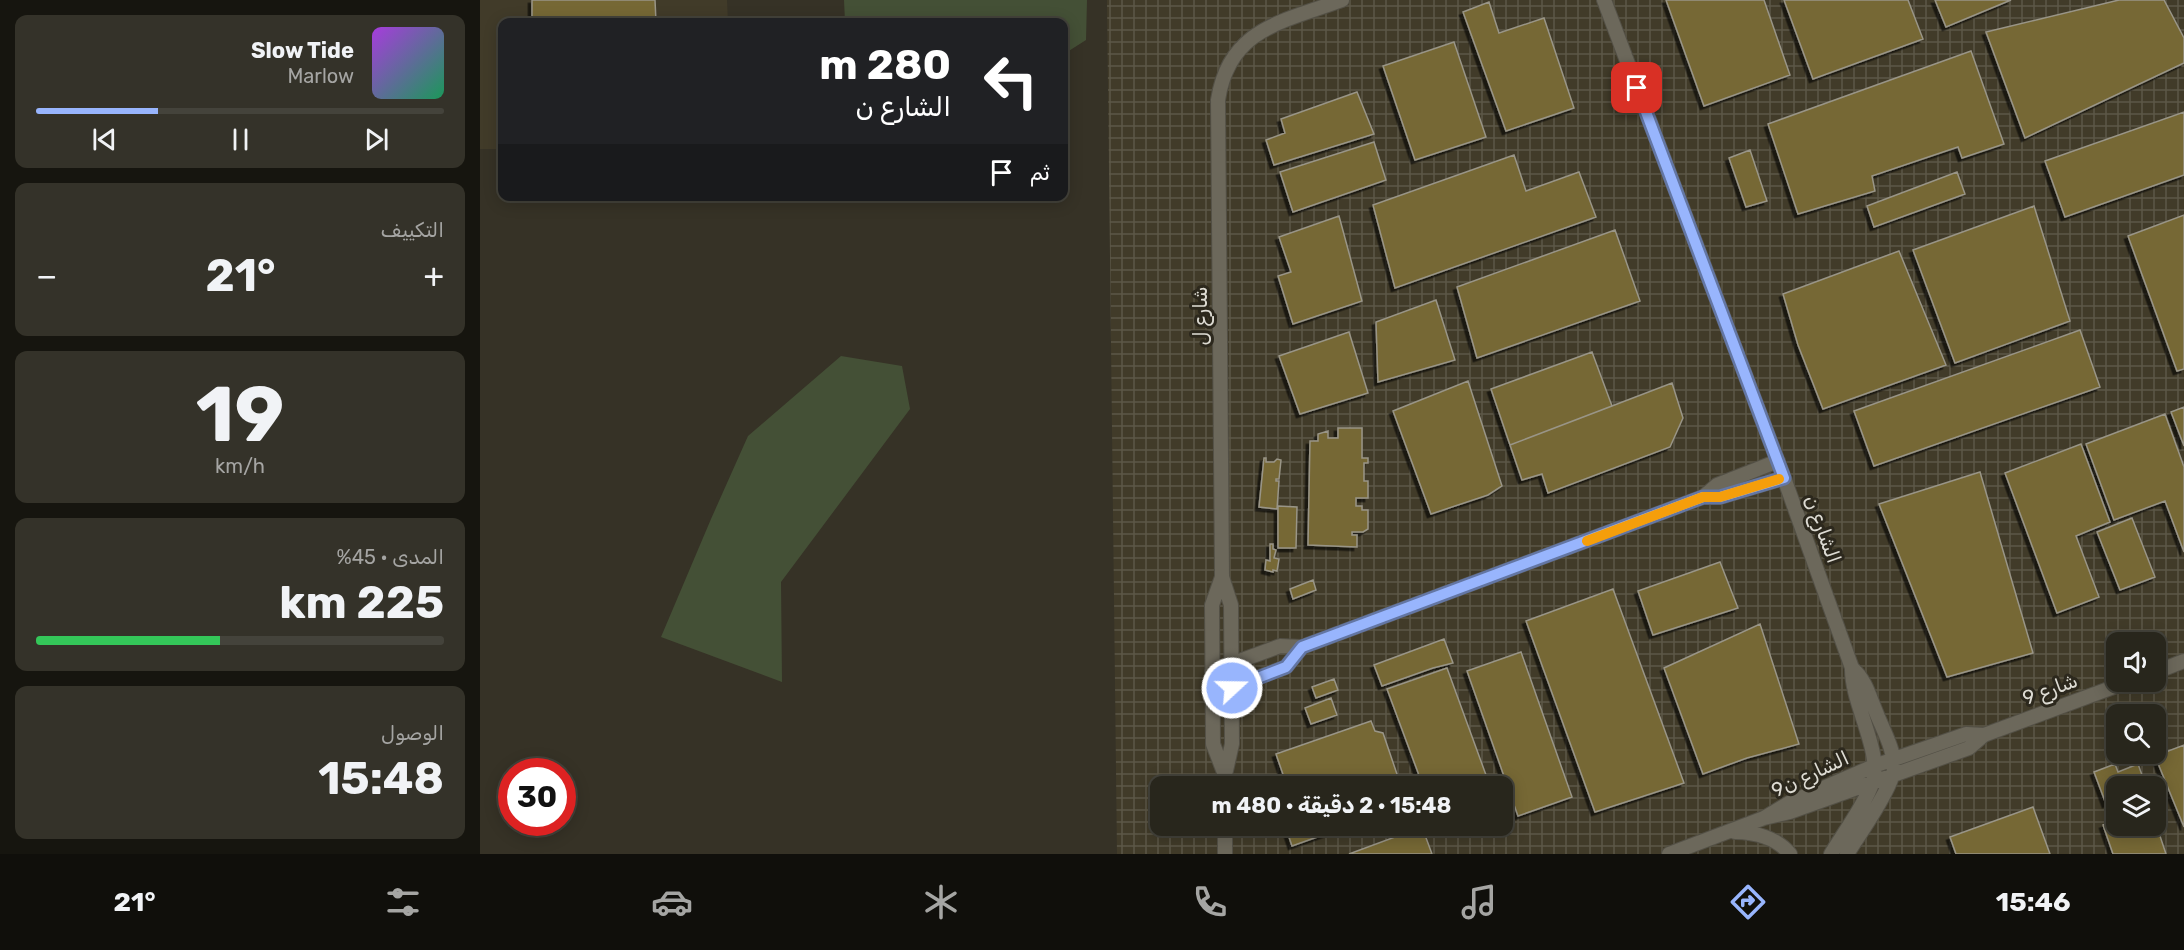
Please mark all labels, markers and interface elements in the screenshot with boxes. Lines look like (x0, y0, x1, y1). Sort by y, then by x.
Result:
text: Slow Tide (251, 37, 354, 64)
text: 280 m (819, 40, 951, 90)
icon: left (972, 42, 1050, 120)
pin (1611, 62, 1662, 113)
text: Marlow (287, 64, 354, 88)
icon: arrive (1620, 71, 1653, 104)
text: الشارع ن (856, 91, 951, 123)
icon: previous (88, 123, 121, 156)
icon: pause (224, 123, 257, 156)
icon: next (360, 123, 393, 156)
icon: arrive (985, 156, 1018, 189)
text: ثم (1030, 159, 1050, 186)
text: التكييف (381, 218, 444, 242)
text: 21° (205, 249, 276, 302)
text: − (36, 256, 57, 295)
text: + (423, 256, 444, 295)
street label: شارع ل (1188, 286, 1214, 346)
text: 19 (196, 368, 284, 461)
text: km/h (215, 454, 265, 478)
street label: الشارع ن (1798, 492, 1846, 567)
text: المدى · 45% (336, 545, 444, 569)
text: 225 km (279, 576, 444, 629)
map controls (2106, 632, 2166, 836)
button: sound (2106, 632, 2166, 692)
position arrow (1200, 656, 1264, 720)
street label: شارع 9 (2019, 668, 2081, 712)
button: search (2106, 704, 2166, 764)
text: الوصول (381, 721, 444, 745)
street label: الشارع ن9 (1768, 746, 1853, 804)
text: 15:48 (318, 752, 444, 805)
speed limit sign: 30 (498, 758, 576, 836)
button: layers (2106, 776, 2166, 836)
text: 15:48 · 2 دقيقة · 480 m (1211, 792, 1452, 819)
icon: filters (382, 881, 424, 923)
icon: car (651, 881, 693, 923)
icon: climate (920, 881, 962, 923)
icon: phone (1189, 881, 1231, 923)
icon: music (1458, 881, 1500, 923)
icon: directions (1727, 881, 1769, 923)
text: 21° (113, 886, 156, 918)
text: 15:46 (1996, 886, 2071, 918)

